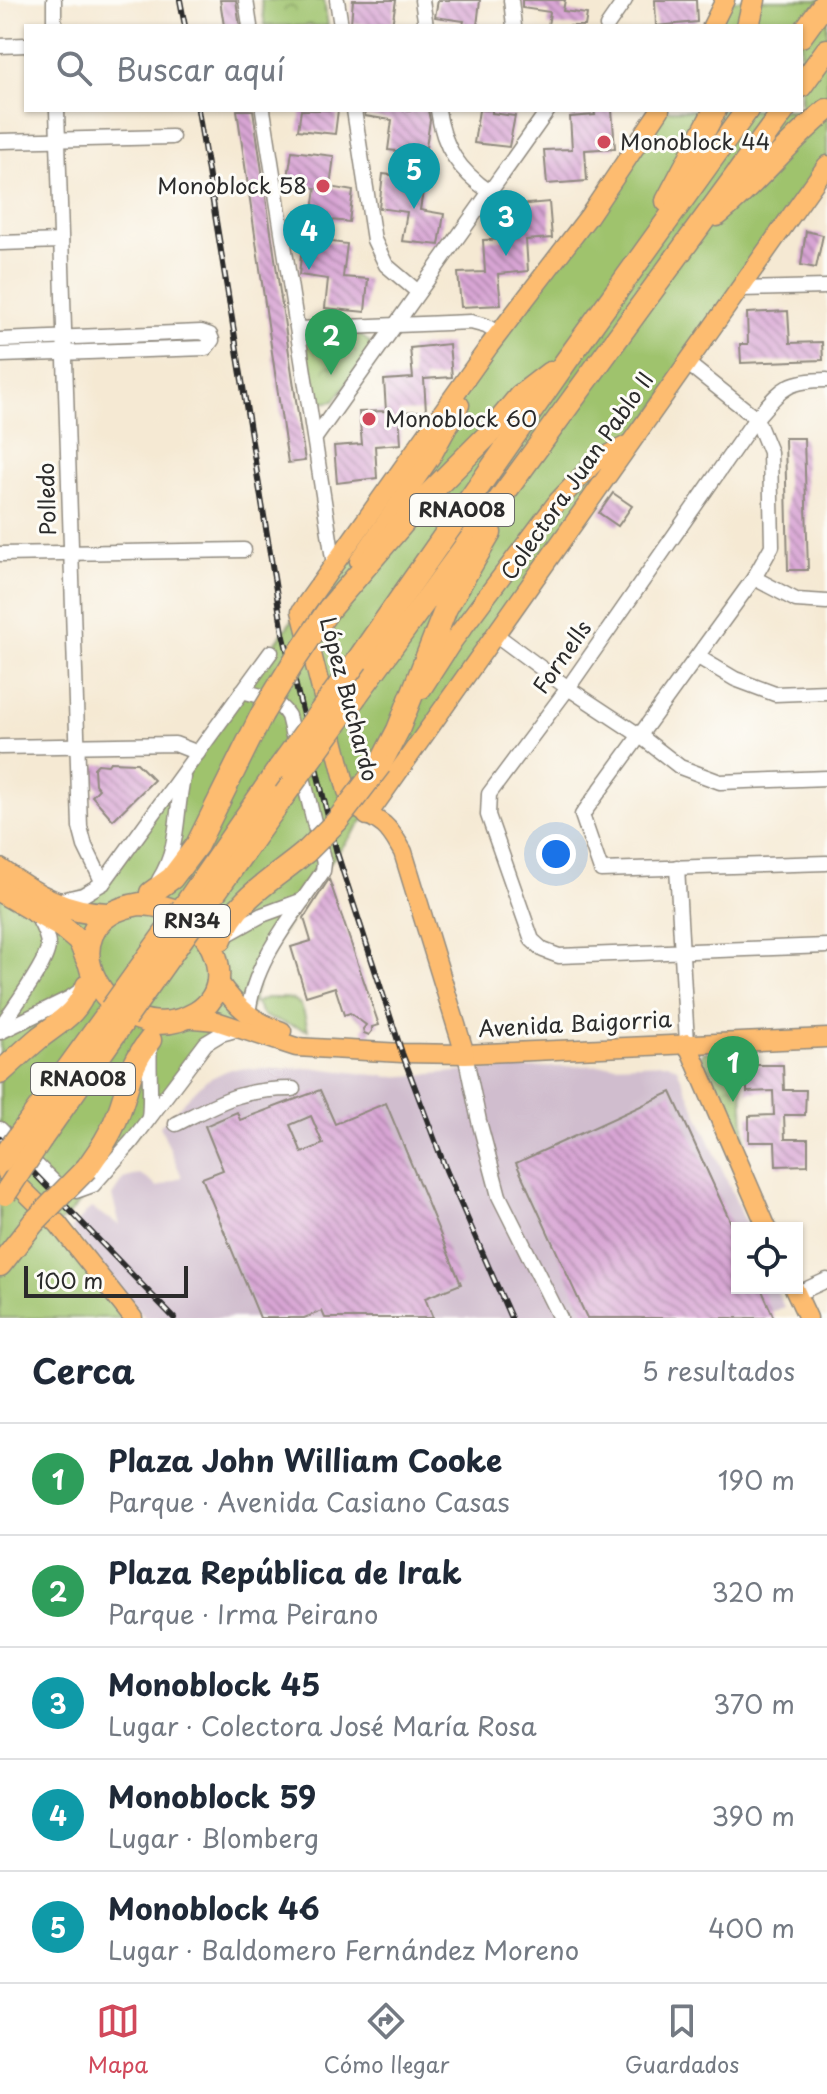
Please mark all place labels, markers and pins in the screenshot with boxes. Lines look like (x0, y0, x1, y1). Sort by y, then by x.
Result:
place label: Monoblock 44 (620, 124, 770, 157)
marker: Monoblock 44 (595, 133, 613, 151)
pin: 5 (388, 143, 440, 209)
place label: Monoblock 58 (157, 168, 307, 201)
marker: Monoblock 58 (314, 177, 332, 195)
pin: 3 (480, 190, 532, 256)
pin: 4 (283, 204, 335, 270)
pin: 2 (305, 309, 357, 375)
place label: Monoblock 60 (385, 401, 537, 434)
marker: Monoblock 60 (360, 410, 378, 428)
pin: 1 (707, 1036, 759, 1102)

